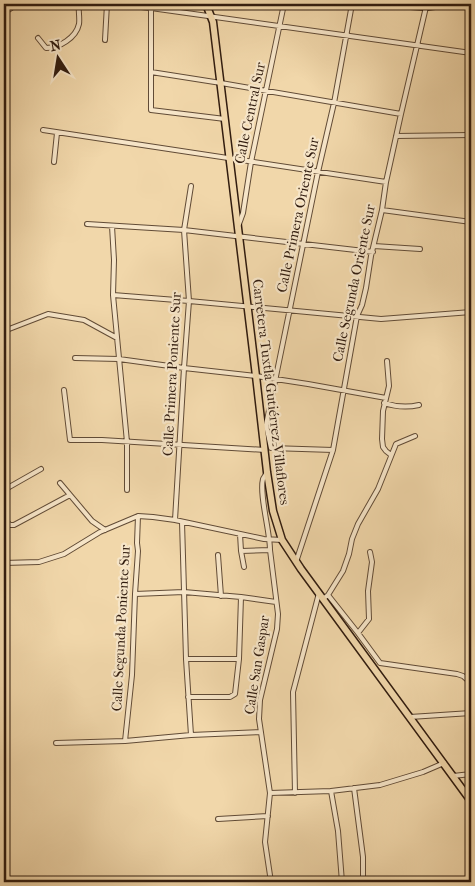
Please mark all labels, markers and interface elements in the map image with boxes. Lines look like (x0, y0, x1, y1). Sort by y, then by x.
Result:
north arrow (32, 32, 82, 82)
text: N (48, 36, 63, 55)
street label: Calle Central Sur (231, 61, 269, 165)
street label: Calle Primera Oriente Sur (273, 136, 323, 294)
street label: Calle Segunda Oriente Sur (329, 203, 379, 363)
street label: Carretera Tuxtla Gutiérrez-Villaflores (249, 278, 293, 506)
street label: Calle Primera Poniente Sur (159, 292, 185, 456)
street label: Calle Segunda Poniente Sur (108, 544, 134, 712)
street label: Calle San Gaspar (241, 614, 273, 716)

